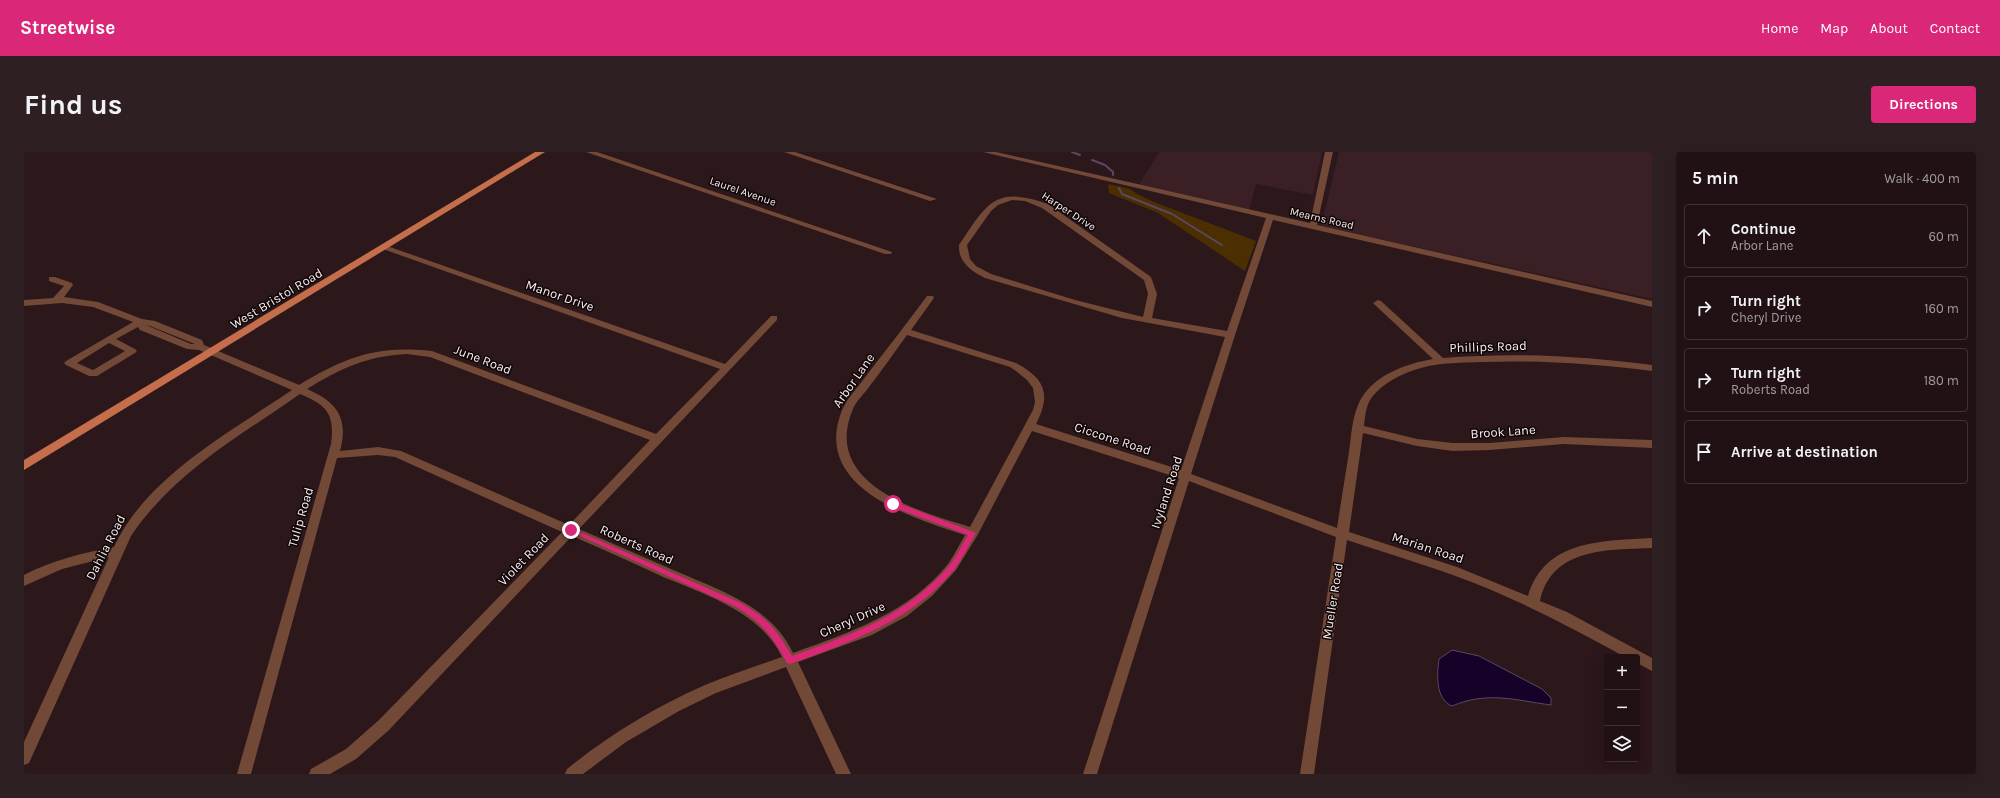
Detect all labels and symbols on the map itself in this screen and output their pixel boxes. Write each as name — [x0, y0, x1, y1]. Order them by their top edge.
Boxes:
street label: Laurel Avenue — [708, 174, 778, 209]
street label: Harper Drive — [1039, 189, 1098, 234]
street label: Mearns Road — [1289, 205, 1355, 232]
street label: West Bristol Road — [227, 265, 325, 332]
street label: Manor Drive — [524, 277, 596, 314]
street label: Phillips Road — [1449, 338, 1527, 355]
street label: June Road — [452, 342, 514, 377]
street label: Arbor Lane — [829, 350, 878, 410]
street label: Ciccone Road — [1073, 419, 1153, 458]
street label: Brook Lane — [1470, 422, 1536, 441]
street label: Ivyland Road — [1148, 454, 1185, 530]
street label: Tulip Road — [285, 485, 316, 549]
route start — [884, 495, 902, 513]
street label: Dahlia Road — [83, 512, 128, 582]
route end — [562, 521, 580, 539]
street label: Roberts Road — [598, 522, 676, 567]
street label: Marian Road — [1390, 529, 1466, 566]
street label: Violet Road — [495, 530, 552, 588]
street label: Mueller Road — [1319, 562, 1346, 640]
street label: Cheryl Drive — [817, 598, 888, 641]

